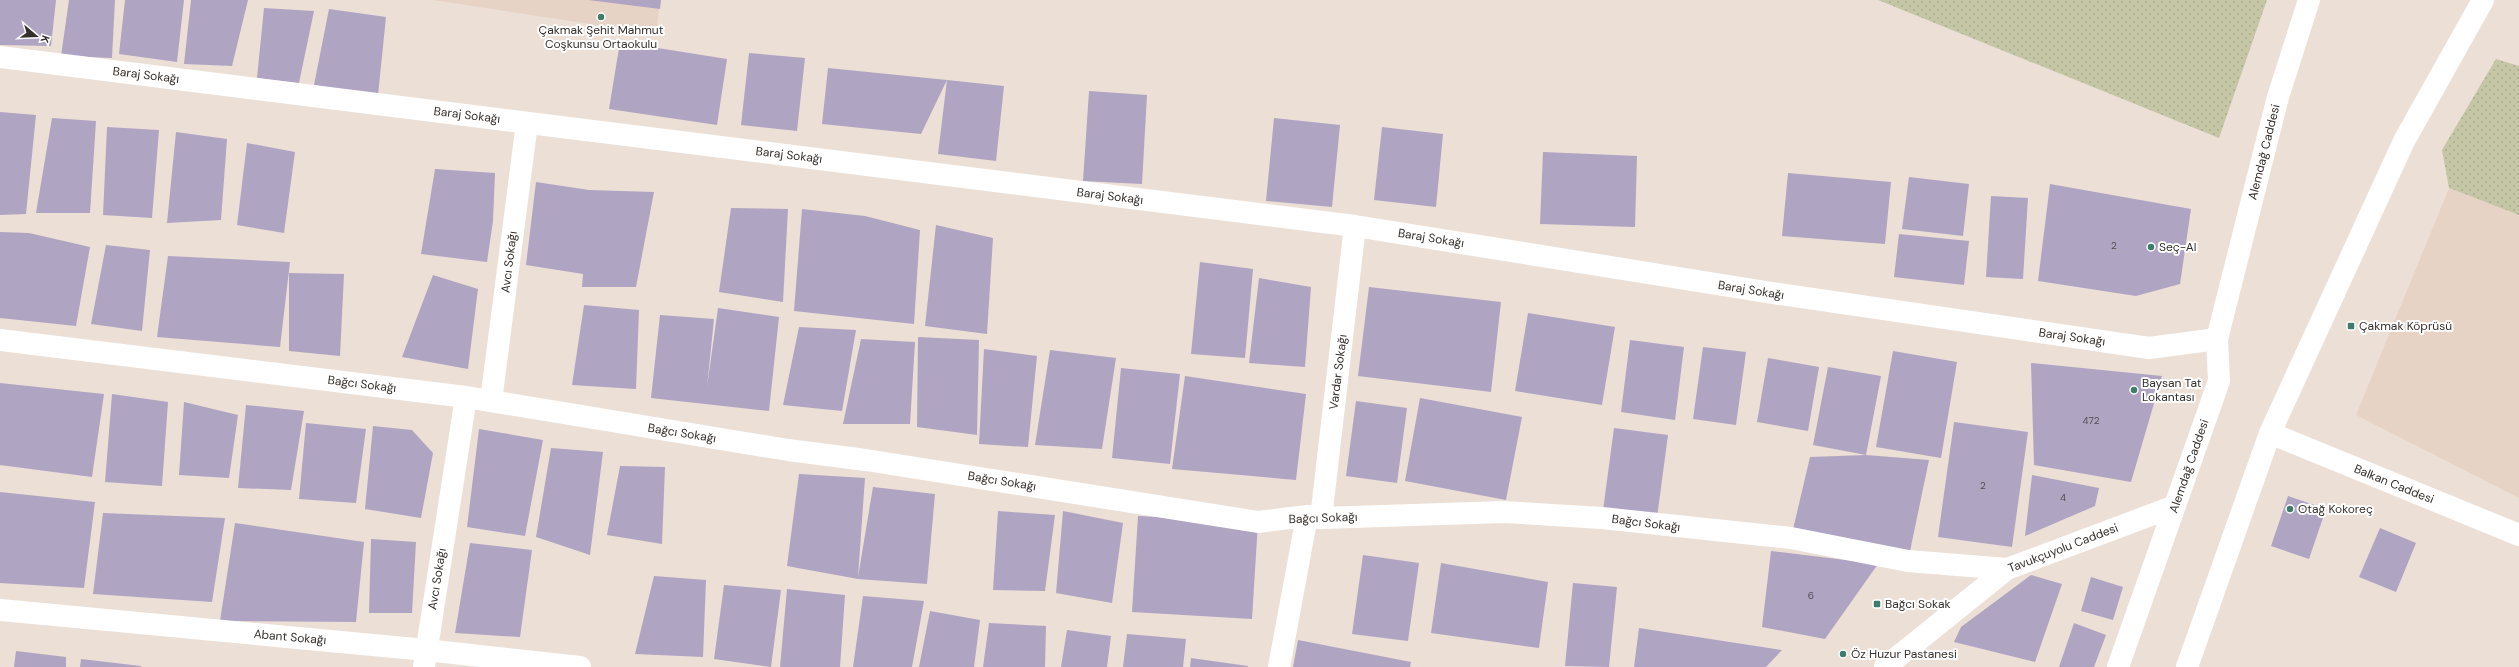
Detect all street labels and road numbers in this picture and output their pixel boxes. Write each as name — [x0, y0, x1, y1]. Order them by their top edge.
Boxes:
street label: Baraj Sokağı — [112, 63, 180, 87]
street label: Alemdağ Caddesi — [2244, 102, 2284, 201]
street label: Baraj Sokağı — [433, 103, 501, 127]
street label: Baraj Sokağı — [755, 143, 823, 167]
street label: Baraj Sokağı — [1076, 184, 1144, 208]
street label: Baraj Sokağı — [1397, 225, 1465, 251]
street label: Avcı Sokağı — [497, 230, 521, 294]
street label: Baraj Sokağı — [1717, 277, 1785, 303]
street label: Baraj Sokağı — [2038, 324, 2106, 350]
street label: Vardar Sokağı — [1325, 333, 1351, 411]
street label: Bağcı Sokağı — [327, 372, 397, 396]
street label: Alemdağ Caddesi — [2165, 417, 2213, 515]
street label: Bağcı Sokağı — [647, 420, 717, 446]
street label: Balkan Caddesi — [2352, 461, 2436, 507]
street label: Bağcı Sokağı — [967, 468, 1037, 494]
street label: Bağcı Sokağı — [1288, 509, 1358, 527]
street label: Bağcı Sokağı — [1611, 511, 1681, 535]
street label: Tavukçuyolu Caddesi — [2006, 520, 2120, 576]
street label: Avcı Sokağı — [424, 547, 450, 611]
street label: Abant Sokağı — [253, 626, 327, 648]

